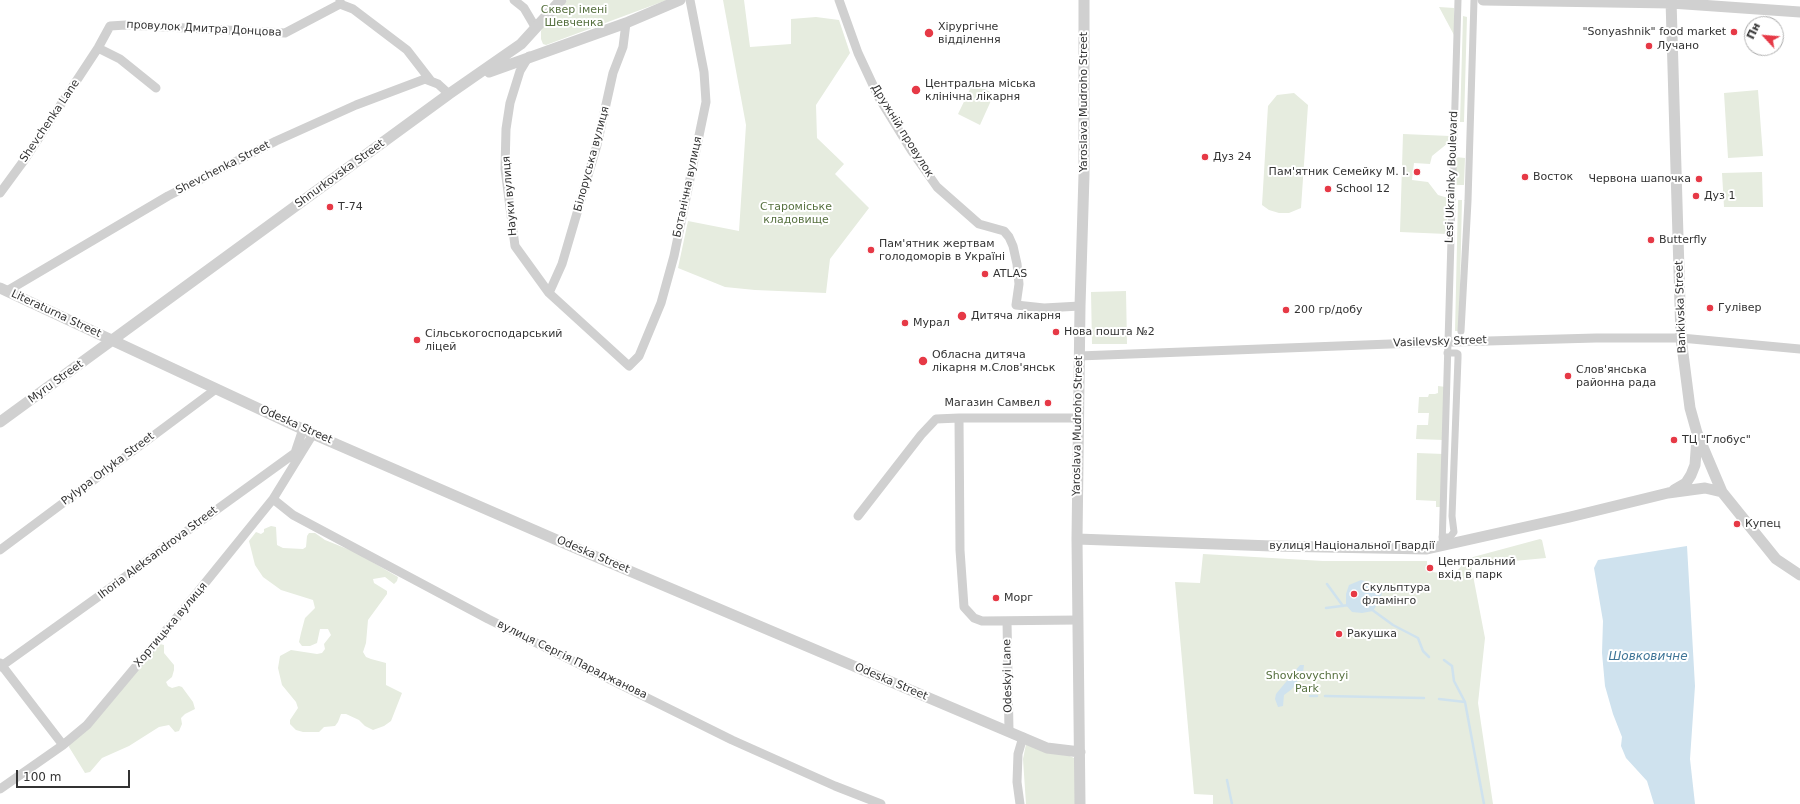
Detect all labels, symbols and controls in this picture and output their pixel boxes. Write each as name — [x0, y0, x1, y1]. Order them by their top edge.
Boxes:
park label: Сквер імені Шевченка — [541, 3, 607, 29]
north arrow — [1744, 16, 1784, 56]
street label: провулок Дмитра Донцова — [126, 18, 282, 40]
place label: Хірургічне відділення — [938, 20, 1001, 46]
text: Пн — [1744, 21, 1763, 41]
place label: "Sonyashnik" food market — [1583, 25, 1726, 39]
marker: Хірургічне відділення — [923, 27, 935, 39]
marker: "Sonyashnik" food market — [1729, 27, 1739, 37]
street label: Yaroslava Mudroho Street — [1077, 32, 1091, 172]
place label: Лучано — [1657, 39, 1699, 53]
marker: Лучано — [1644, 41, 1654, 51]
street label: Shevchenka Lane — [17, 77, 83, 165]
place label: Центральна міська клінічна лікарня — [925, 77, 1036, 103]
street label: Дружній провулок — [868, 82, 936, 180]
marker: Центральна міська клінічна лікарня — [910, 84, 922, 96]
street label: Білоруська вулиця — [572, 105, 612, 213]
street label: Lesi Ukrainky Boulevard — [1443, 111, 1461, 243]
street label: Ботанічна вулиця — [671, 135, 705, 239]
street label: Shnurkovska Street — [293, 137, 387, 211]
street label: Shevchenka Street — [174, 139, 272, 197]
place label: Дуз 24 — [1213, 150, 1251, 164]
marker: Дуз 24 — [1200, 152, 1210, 162]
street label: Науки вулиця — [500, 156, 520, 236]
place label: Пам'ятник Семейку М. І. — [1269, 165, 1409, 179]
marker: Пам'ятник Семейку М. І. — [1412, 167, 1422, 177]
place label: Восток — [1533, 170, 1573, 184]
marker: Восток — [1520, 172, 1530, 182]
place label: Червона шапочка — [1588, 172, 1691, 186]
marker: Червона шапочка — [1694, 174, 1704, 184]
place label: School 12 — [1336, 182, 1390, 196]
marker: School 12 — [1323, 184, 1333, 194]
place label: Дуз 1 — [1704, 189, 1735, 203]
marker: Дуз 1 — [1691, 191, 1701, 201]
place label: Т-74 — [338, 200, 363, 214]
park label: Староміське кладовище — [760, 200, 832, 226]
marker: Т-74 — [325, 202, 335, 212]
place label: Butterfly — [1659, 233, 1707, 247]
marker: Butterfly — [1646, 235, 1656, 245]
place label: Пам'ятник жертвам голодоморів в Україні — [879, 237, 1005, 263]
marker: Пам'ятник жертвам голодоморів в Україні — [866, 245, 876, 255]
street label: Bankivska Street — [1673, 260, 1689, 354]
place label: ATLAS — [993, 267, 1027, 281]
marker: ATLAS — [980, 269, 990, 279]
street label: Literaturna Street — [9, 287, 103, 341]
place label: Гулівер — [1718, 301, 1762, 315]
place label: 200 гр/добу — [1294, 303, 1363, 317]
marker: Гулівер — [1705, 303, 1715, 313]
marker: 200 гр/добу — [1281, 305, 1291, 315]
place label: Дитяча лікарня — [971, 309, 1061, 323]
marker: Дитяча лікарня — [956, 310, 968, 322]
place label: Мурал — [913, 316, 950, 330]
marker: Мурал — [900, 318, 910, 328]
place label: Нова пошта №2 — [1064, 325, 1155, 339]
place label: Сільськогосподарський ліцей — [425, 327, 562, 353]
marker: Нова пошта №2 — [1051, 327, 1061, 337]
street label: Vasilevsky Street — [1393, 334, 1487, 350]
marker: Сільськогосподарський ліцей — [412, 335, 422, 345]
place label: Обласна дитяча лікарня м.Слов'янськ — [932, 348, 1055, 374]
marker: Обласна дитяча лікарня м.Слов'янськ — [917, 355, 929, 367]
street label: Yaroslava Mudroho Street — [1070, 356, 1086, 496]
street label: Myru Street — [26, 358, 86, 406]
place label: Слов'янська районна рада — [1576, 363, 1656, 389]
marker: Слов'янська районна рада — [1563, 371, 1573, 381]
place label: Магазин Самвел — [945, 396, 1040, 410]
marker: Магазин Самвел — [1043, 398, 1053, 408]
street label: Odeska Street — [258, 403, 334, 447]
street label: Pylypa Orlyka Street — [59, 430, 157, 508]
place label: ТЦ "Глобус" — [1682, 433, 1751, 447]
marker: ТЦ "Глобус" — [1669, 435, 1679, 445]
street label: Ihoria Aleksandrova Street — [96, 504, 220, 602]
place label: Купец — [1745, 517, 1781, 531]
marker: Купец — [1732, 519, 1742, 529]
street label: Odeska Street — [555, 534, 631, 576]
street label: вулиця Національної Гвардії — [1269, 539, 1435, 553]
place label: Центральний вхід в парк — [1438, 555, 1516, 581]
marker: Центральний вхід в парк — [1425, 563, 1435, 573]
street label: Хортицька вулиця — [132, 580, 210, 670]
place label: Скульптура фламінго — [1362, 581, 1430, 607]
marker: Скульптура фламінго — [1349, 589, 1359, 599]
place label: Морг — [1004, 591, 1033, 605]
marker: Морг — [991, 593, 1001, 603]
street label: вулиця Сергія Параджанова — [495, 618, 649, 702]
place label: Ракушка — [1347, 627, 1397, 641]
marker: Ракушка — [1334, 629, 1344, 639]
street label: Odeskyi Lane — [1001, 639, 1015, 713]
water label: Шовковичне — [1608, 650, 1688, 664]
street label: Odeska Street — [853, 661, 929, 703]
park label: Shovkovychnyi Park — [1266, 669, 1348, 695]
scale bar — [18, 762, 132, 788]
text: 100 m — [23, 770, 61, 784]

